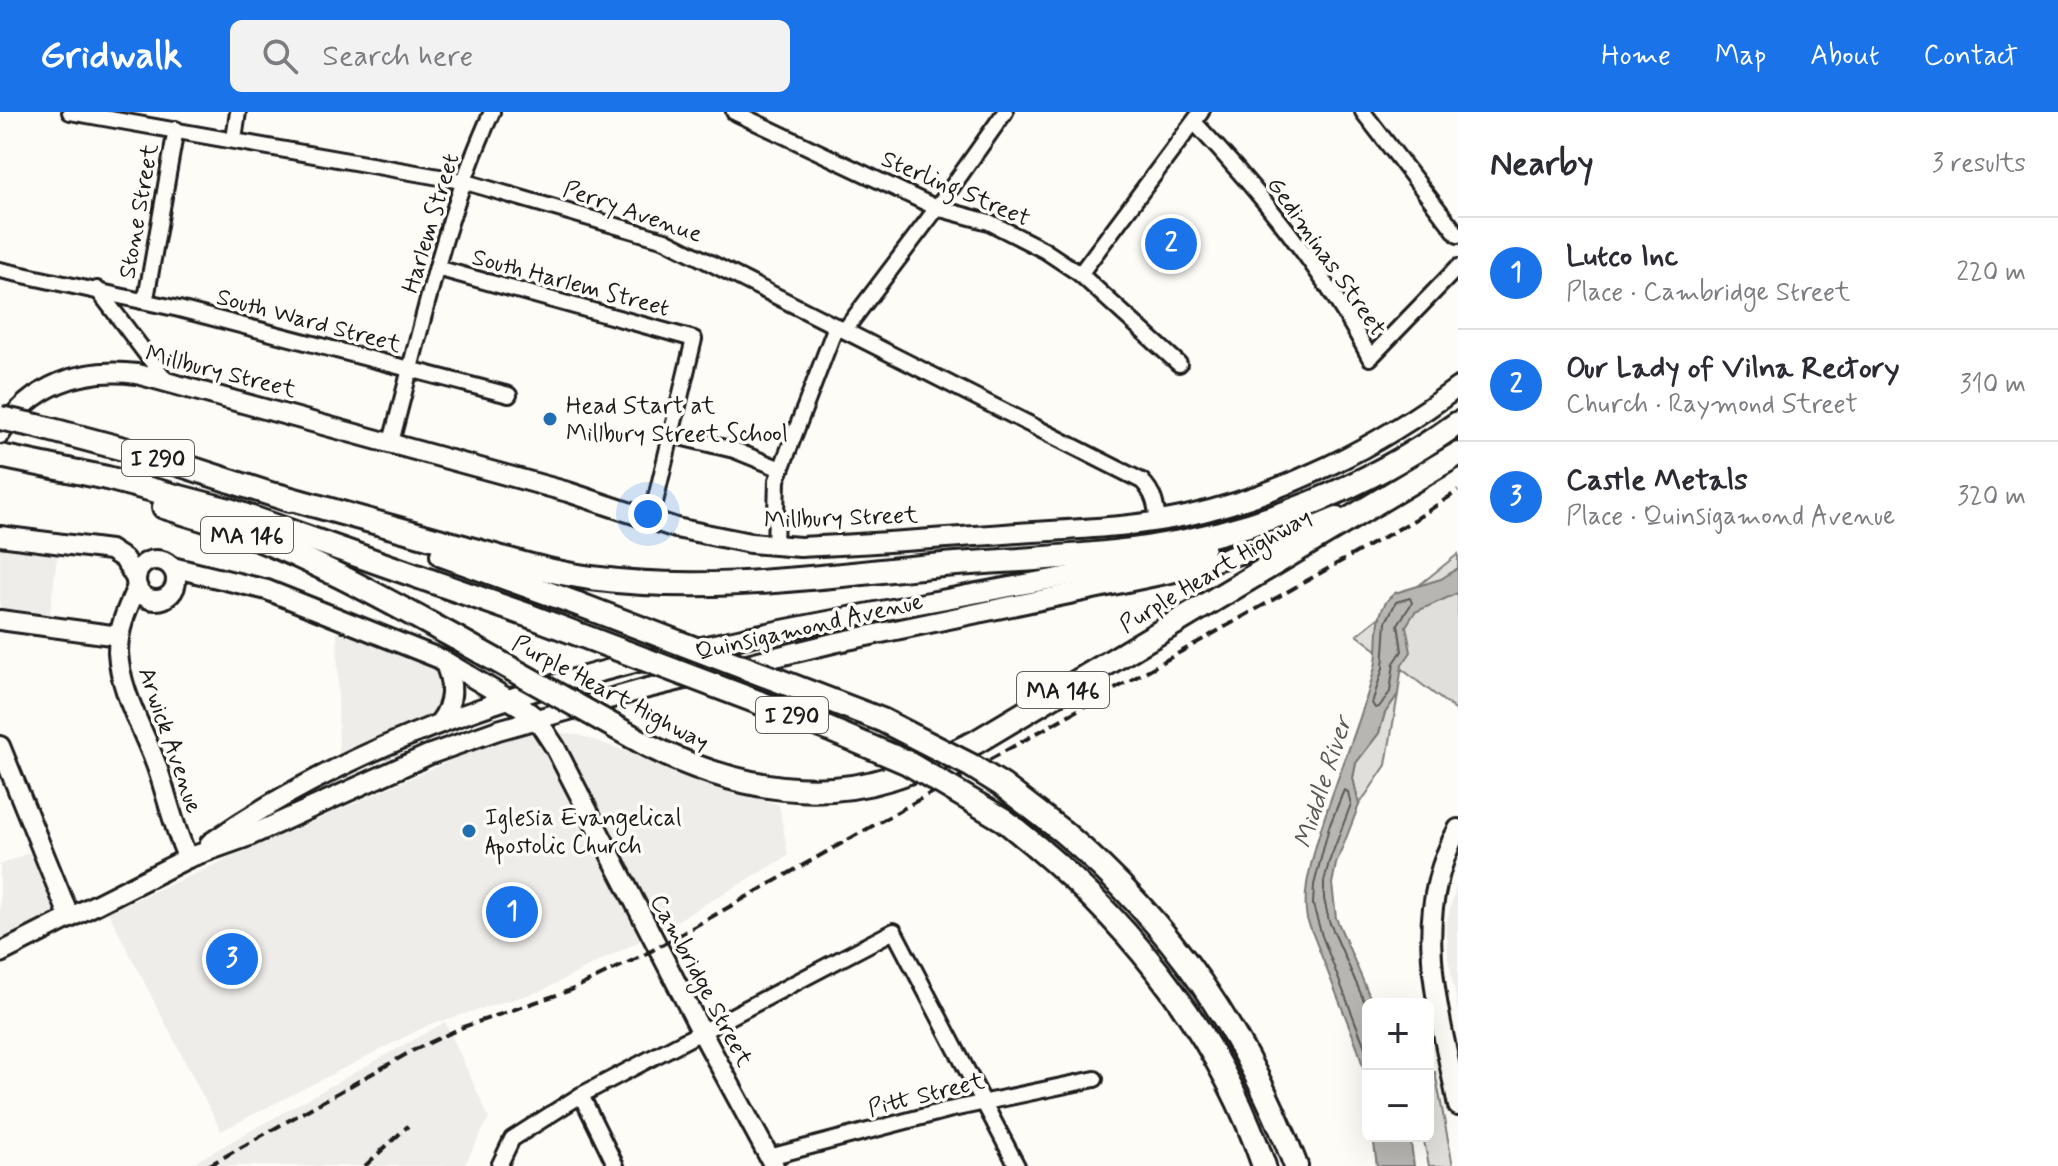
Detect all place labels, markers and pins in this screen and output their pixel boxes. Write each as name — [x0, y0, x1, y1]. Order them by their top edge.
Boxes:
pin: 2 — [1145, 214, 1197, 274]
place label: Head Start at Millbury Street School — [566, 391, 788, 450]
marker: Head Start at Millbury Street School — [541, 410, 559, 428]
place label: Iglesia Evangelical Apostolic Church — [485, 803, 682, 865]
marker: Iglesia Evangelical Apostolic Church — [460, 822, 478, 840]
pin: 1 — [486, 882, 538, 942]
pin: 3 — [206, 929, 258, 989]

